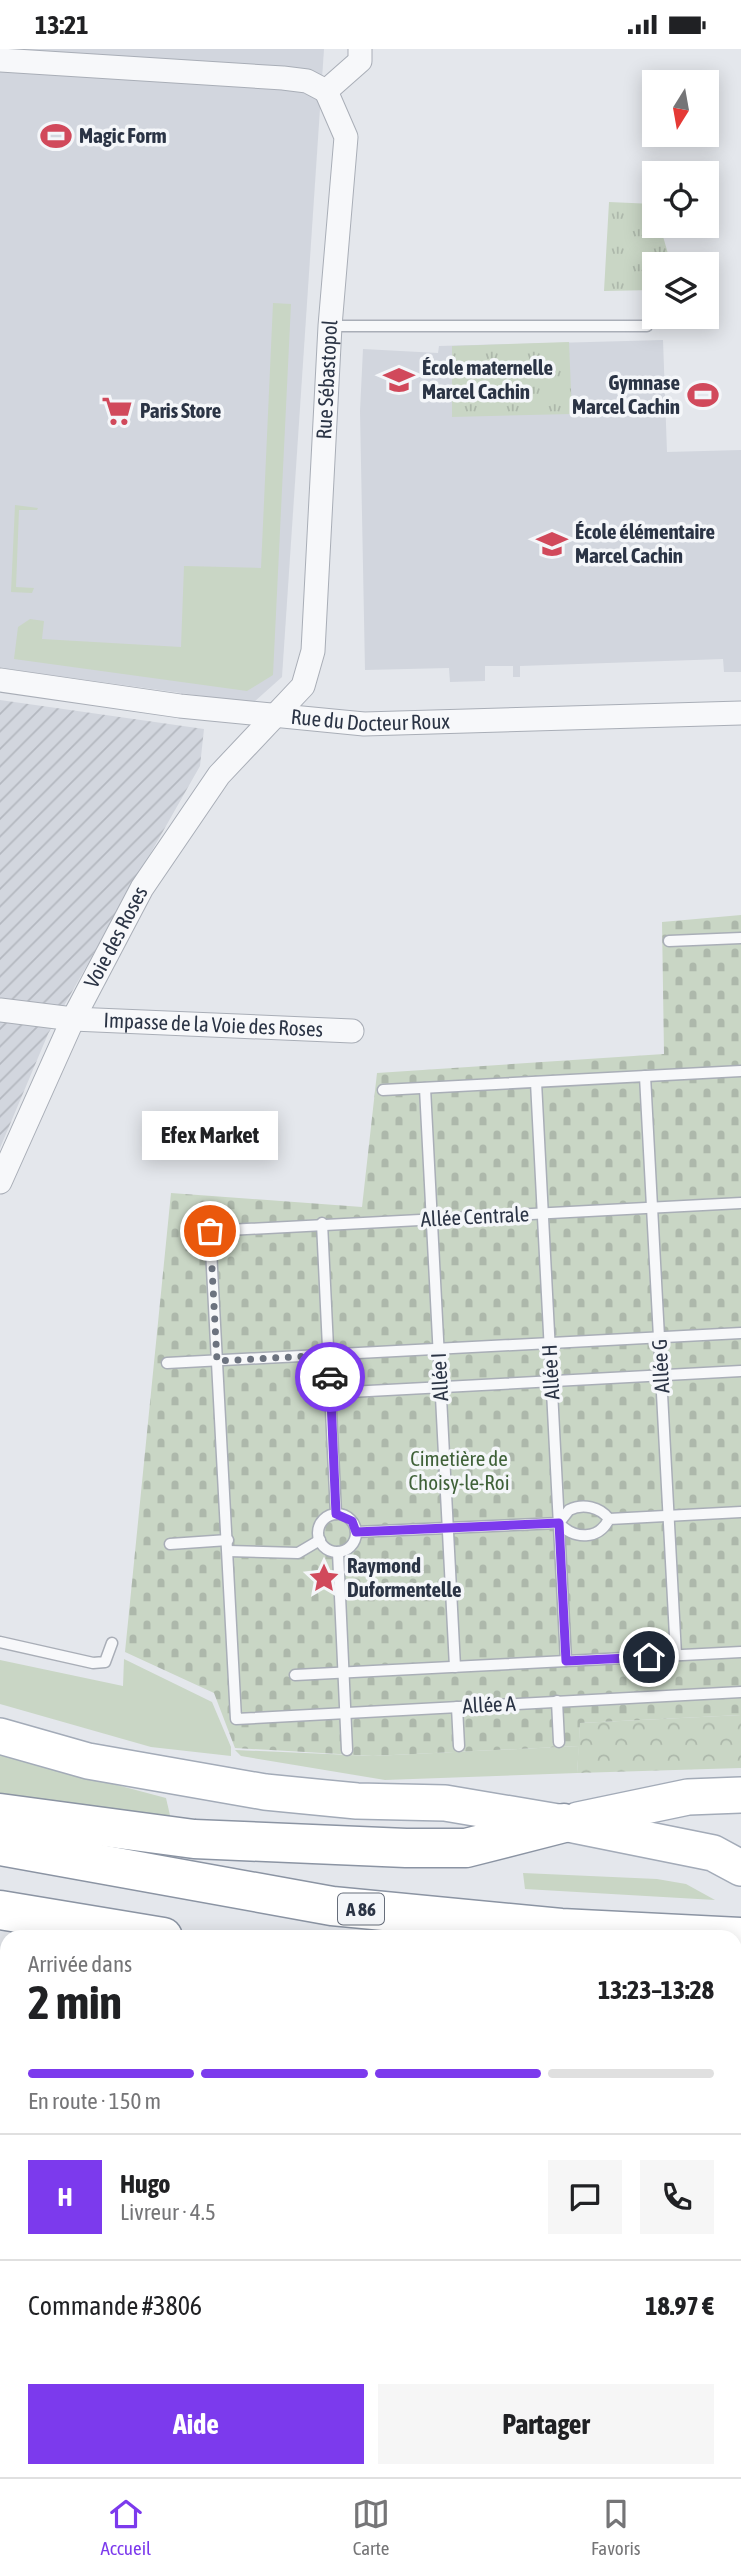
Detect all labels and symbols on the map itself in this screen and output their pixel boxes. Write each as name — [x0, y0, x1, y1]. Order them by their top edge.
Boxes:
north arrow — [642, 70, 719, 147]
sports icon: Magic Form — [39, 119, 73, 153]
place label: Magic Form — [79, 123, 167, 147]
street label: Rue Sébastopol — [311, 318, 342, 440]
place label: École maternelle Marcel Cachin — [422, 355, 553, 403]
school or university icon: École maternelle Marcel Cachin — [382, 363, 416, 397]
place label: Gymnase Marcel Cachin — [572, 370, 680, 418]
sports icon: Gymnase Marcel Cachin — [686, 378, 720, 412]
supermarket icon: Paris Store — [100, 394, 134, 428]
place label: Paris Store — [140, 398, 221, 422]
place label: École élémentaire Marcel Cachin — [575, 519, 715, 567]
school or university icon: École élémentaire Marcel Cachin — [535, 527, 569, 561]
street label: Rue du Docteur Roux — [290, 704, 451, 735]
street label: Voie des Roses — [79, 882, 152, 992]
street label: Impasse de la Voie des Roses — [103, 1007, 324, 1041]
callout: Efex Market — [142, 1112, 278, 1161]
pin — [180, 1201, 240, 1261]
street label: Allée Centrale — [420, 1201, 530, 1231]
street label: Allée G — [647, 1338, 673, 1394]
courier — [295, 1342, 365, 1412]
street label: Allée H — [537, 1344, 563, 1400]
street label: Allée I — [426, 1352, 452, 1402]
park label: Cimetière de Choisy-le-Roi — [409, 1446, 510, 1494]
place label: Raymond Duformentelle — [347, 1553, 461, 1601]
place icon: Raymond Duformentelle — [307, 1561, 341, 1595]
pin — [619, 1627, 679, 1687]
street label: Allée A — [462, 1691, 517, 1717]
road number: A 86 — [338, 1893, 384, 1925]

